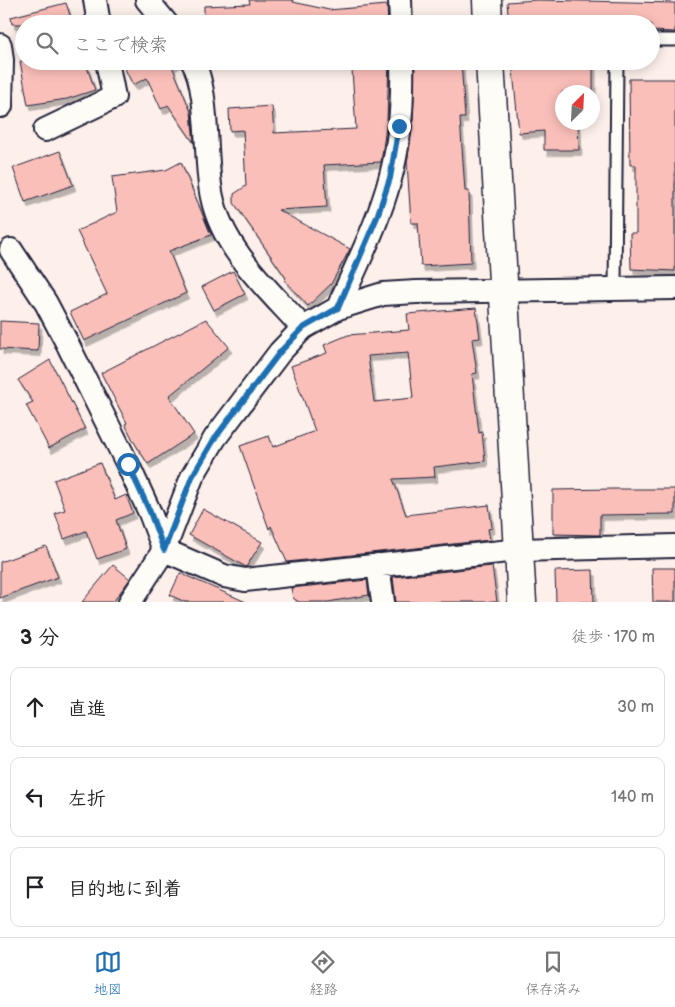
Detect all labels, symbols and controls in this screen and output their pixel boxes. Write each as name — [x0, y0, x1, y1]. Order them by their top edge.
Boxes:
search box — [15, 15, 660, 70]
icon: search — [33, 29, 61, 57]
text: ここで検索 — [73, 34, 168, 57]
north arrow — [555, 85, 600, 130]
route end — [388, 115, 411, 138]
route start — [117, 453, 140, 476]
text: 3 分 — [20, 625, 59, 650]
text: 徒歩 · 170 m — [572, 628, 655, 647]
icon: ahead — [21, 693, 49, 721]
text: 直進 — [68, 698, 106, 721]
text: 30 m — [617, 698, 654, 717]
icon: left — [21, 783, 49, 811]
text: 左折 — [68, 788, 106, 811]
text: 140 m — [611, 788, 654, 807]
icon: arrive — [21, 873, 49, 901]
text: 目的地に到着 — [68, 878, 182, 901]
tab: 地図 — [94, 948, 122, 998]
tab: 経路 — [309, 948, 337, 998]
tab: 保存済み — [525, 948, 581, 998]

